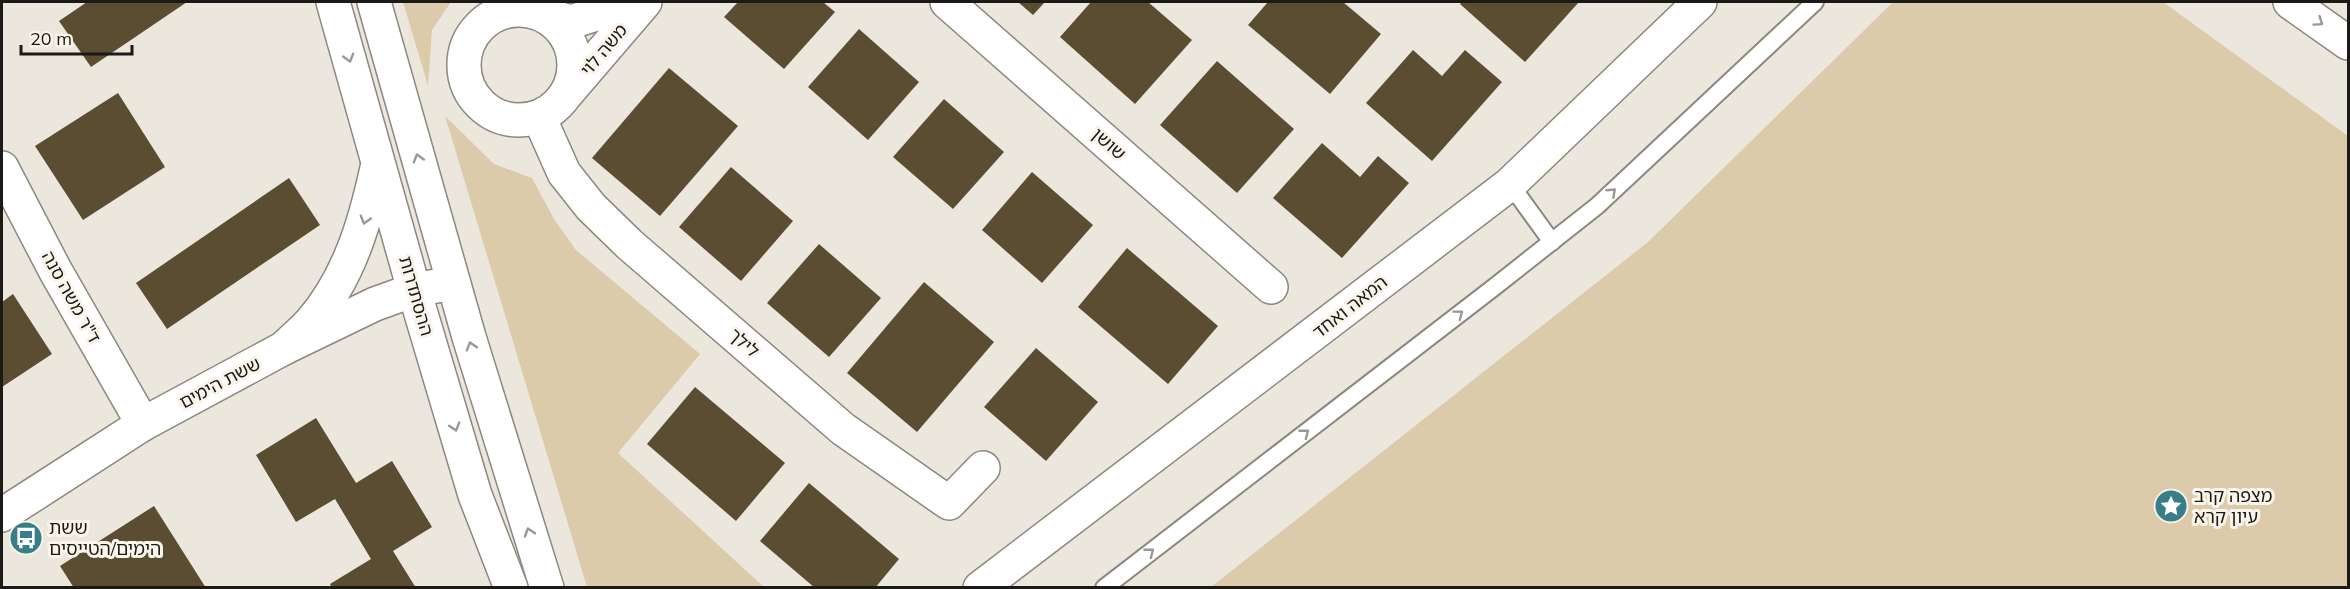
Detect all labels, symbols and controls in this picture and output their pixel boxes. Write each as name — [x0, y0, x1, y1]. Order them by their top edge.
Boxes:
one-way arrow — [2313, 15, 2324, 26]
scale bar — [21, 18, 132, 56]
street label: משה לוי — [575, 19, 632, 80]
text: 20 m — [30, 27, 72, 50]
one-way arrow — [342, 52, 354, 63]
street label: שושן — [1088, 123, 1131, 165]
one-way arrow — [413, 153, 425, 164]
one-way arrow — [1604, 189, 1615, 200]
one-way arrow — [360, 214, 372, 225]
street label: ד"ר משה סנה — [37, 247, 106, 347]
street label: ההסתדרות — [394, 253, 439, 338]
street label: המאה ואחד — [1308, 270, 1392, 343]
one-way arrow — [1453, 311, 1464, 322]
street label: לילך — [724, 323, 764, 362]
one-way arrow — [466, 341, 479, 352]
street label: ששת הימים — [175, 352, 264, 414]
one-way arrow — [448, 421, 460, 432]
one-way arrow — [1298, 429, 1309, 440]
place label: מצפה קרב עיון קרא — [2194, 484, 2273, 528]
place icon: מצפה קרב עיון קרא — [2153, 488, 2189, 524]
place label: ששת הימים/הטייסים — [49, 516, 161, 560]
bus stop icon: ששת הימים/הטייסים — [8, 520, 44, 556]
one-way arrow — [524, 527, 536, 538]
one-way arrow — [1143, 548, 1154, 559]

